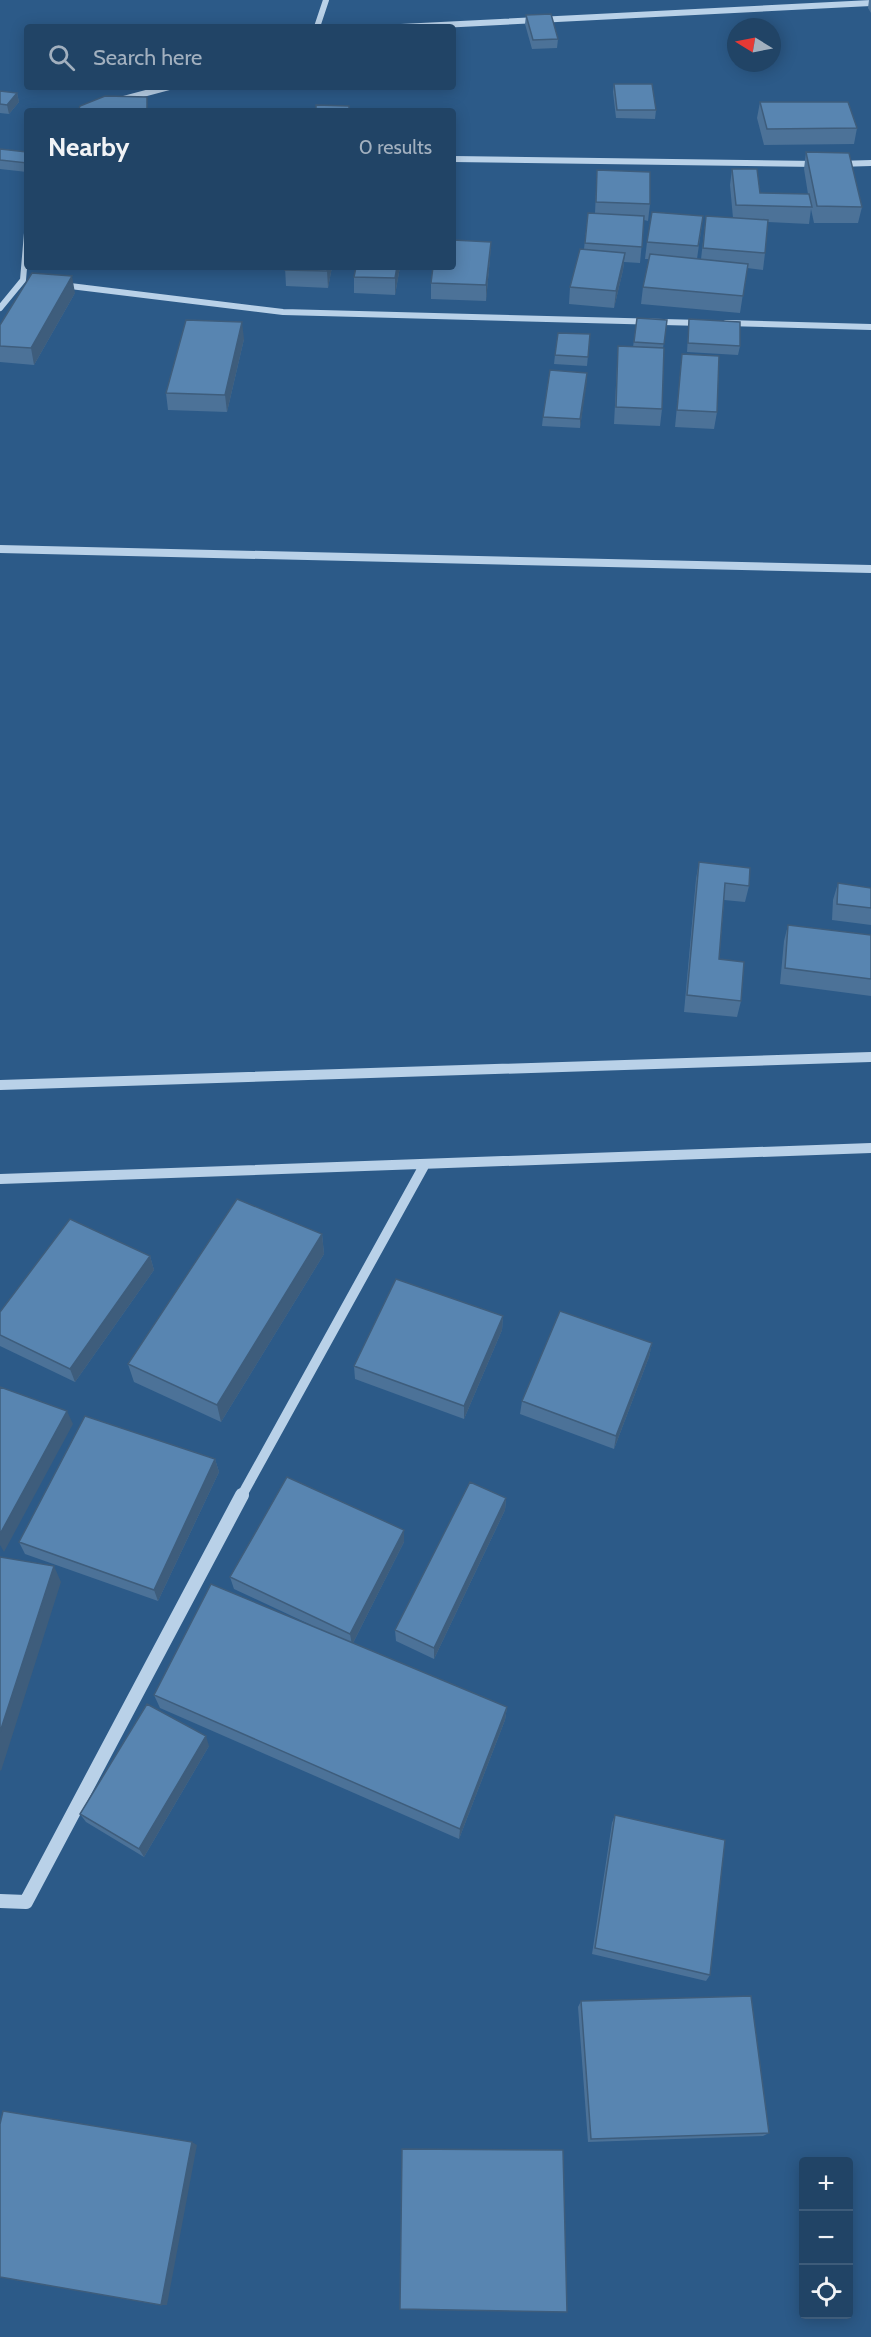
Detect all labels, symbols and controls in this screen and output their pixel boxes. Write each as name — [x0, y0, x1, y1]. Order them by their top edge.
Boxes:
north arrow — [727, 18, 781, 72]
search box — [24, 24, 456, 90]
icon: search — [45, 41, 78, 74]
text: Search here — [93, 44, 202, 71]
text: Nearby — [48, 131, 129, 163]
text: 0 results — [359, 135, 432, 159]
map controls — [799, 2157, 853, 2319]
button: + — [799, 2157, 853, 2211]
button: − — [799, 2211, 853, 2265]
button: locate — [799, 2265, 853, 2319]

